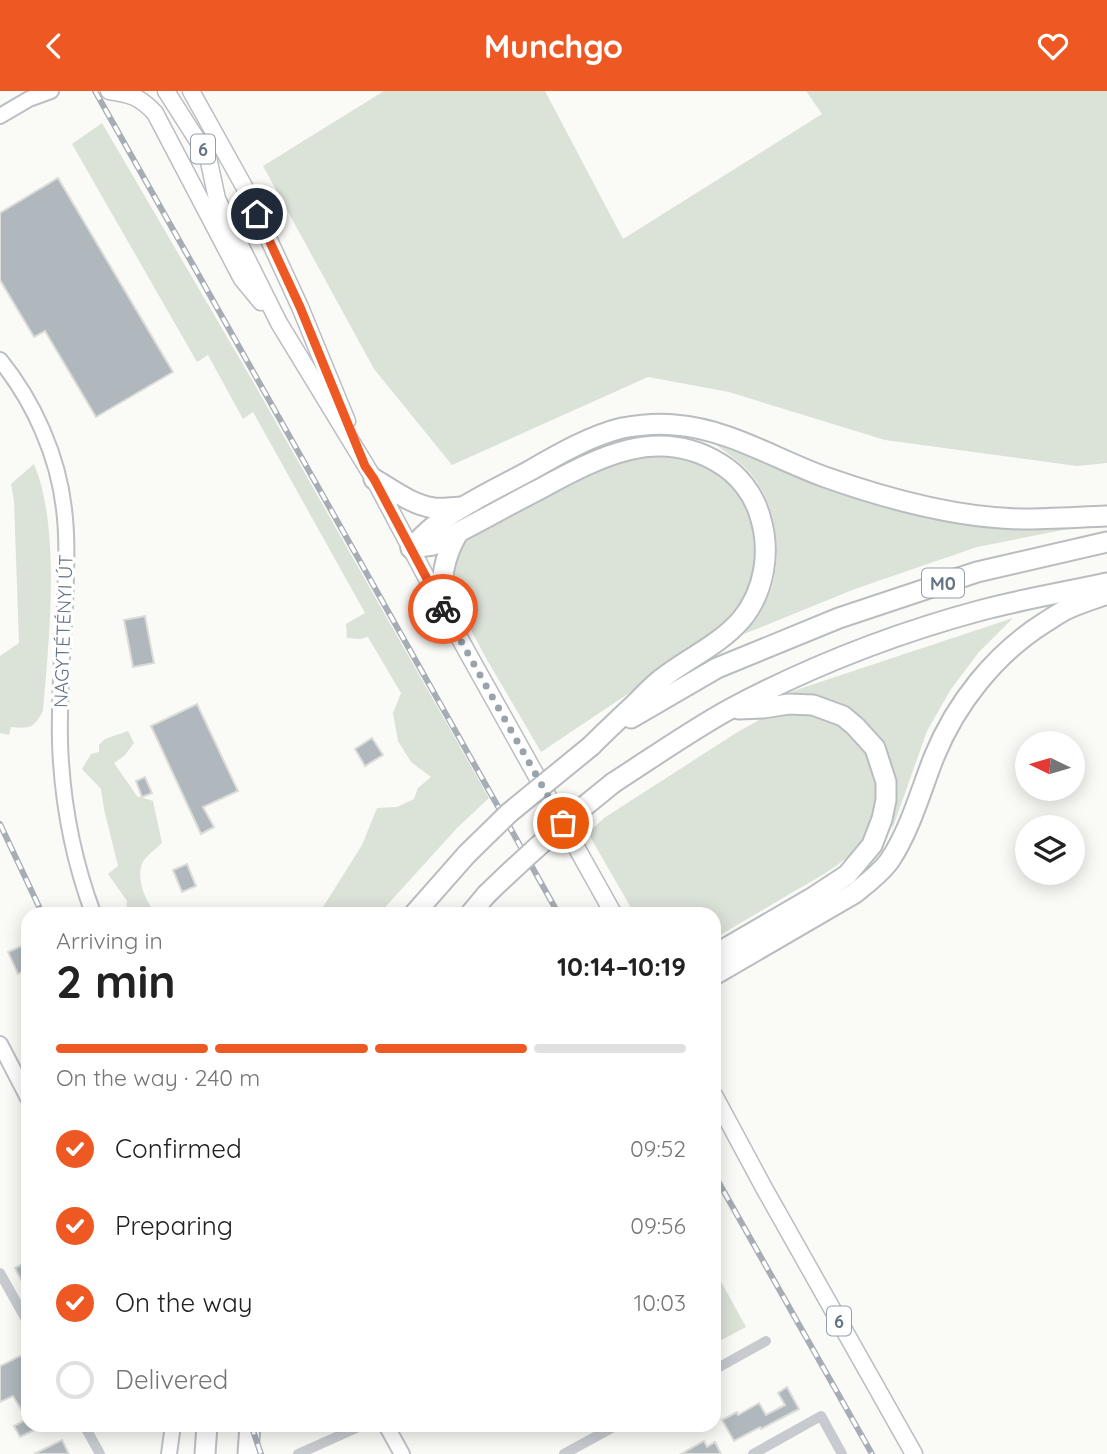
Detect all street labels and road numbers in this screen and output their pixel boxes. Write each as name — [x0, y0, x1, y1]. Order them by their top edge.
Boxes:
road number: 6 — [191, 135, 215, 163]
street label: NAGYTÉTÉNYI ÚT — [48, 554, 78, 708]
road number: M0 — [922, 569, 964, 597]
road number: 6 — [827, 1307, 851, 1336]

